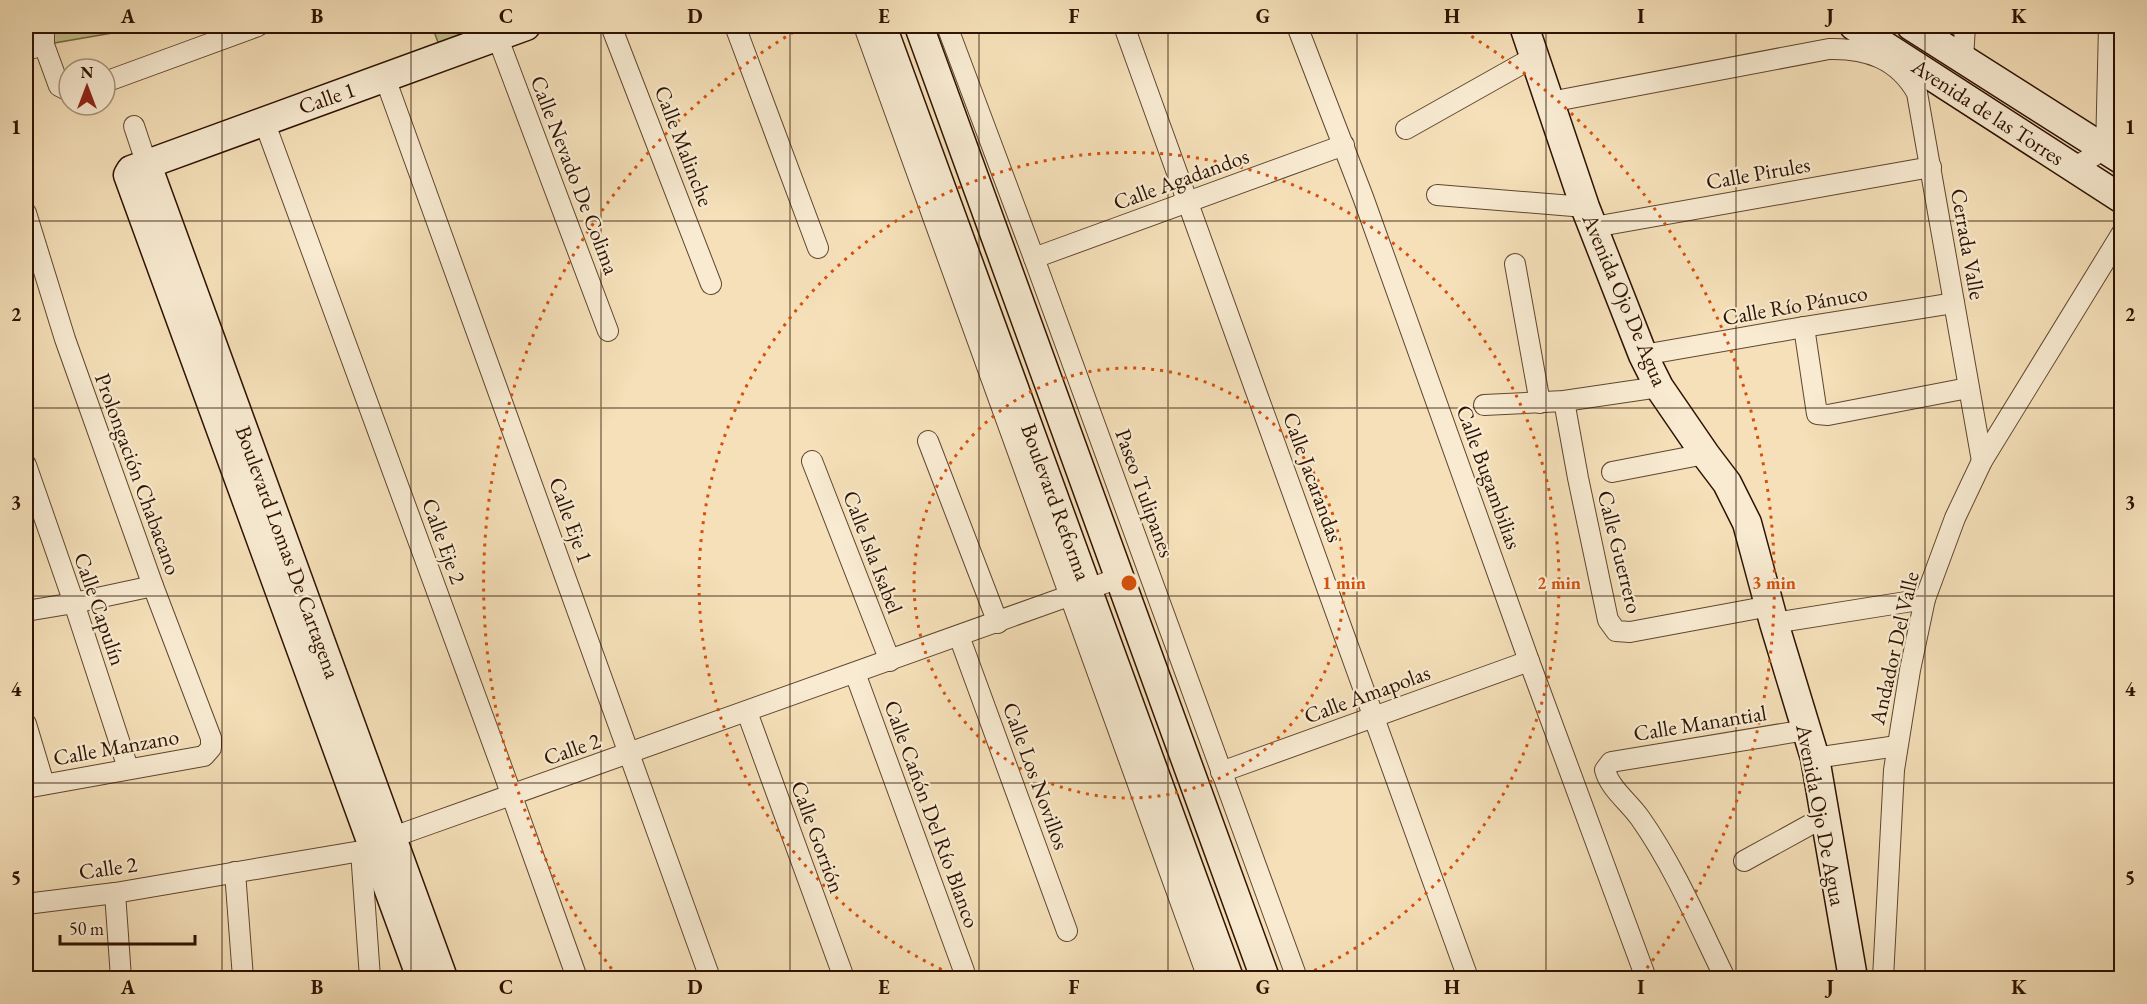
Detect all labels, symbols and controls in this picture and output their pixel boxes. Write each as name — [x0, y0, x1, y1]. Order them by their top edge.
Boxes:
text: A — [120, 3, 136, 29]
text: B — [311, 3, 323, 29]
text: C — [499, 3, 513, 29]
text: D — [687, 3, 703, 29]
text: E — [878, 3, 890, 29]
text: F — [1069, 3, 1080, 29]
text: G — [1256, 3, 1270, 29]
text: H — [1444, 3, 1460, 29]
text: I — [1637, 3, 1645, 29]
text: J — [1824, 3, 1834, 29]
text: K — [2011, 3, 2027, 29]
street label: Avenida de las Torres — [1905, 51, 2070, 172]
north arrow — [57, 57, 117, 117]
text: N — [81, 62, 94, 83]
street label: Calle Nevado De Colima — [524, 71, 626, 279]
street label: Calle 1 — [295, 75, 359, 121]
street label: Calle Malinche — [648, 81, 720, 211]
text: 1 — [11, 114, 21, 140]
text: 1 — [2125, 114, 2135, 140]
street label: Calle Agadandos — [1109, 141, 1253, 217]
street label: Calle Pirules — [1704, 150, 1812, 196]
street label: Cerrada Valle — [1944, 186, 1992, 302]
street label: Avenida Ojo De Agua — [1575, 209, 1674, 391]
street label: Calle Río Pánuco — [1720, 278, 1870, 332]
text: 2 — [11, 301, 22, 327]
text: 2 — [2125, 301, 2136, 327]
street label: Prolongación Chabacano — [88, 369, 188, 579]
street label: Calle Bugambilias — [1450, 401, 1528, 553]
street label: Calle Jacarandas — [1276, 408, 1350, 546]
street label: Boulevard Reforma — [1014, 419, 1098, 585]
street label: Boulevard Lomas De Cartagena — [229, 422, 347, 683]
street label: Paseo Tulipanes — [1108, 425, 1182, 561]
street label: Calle Eje 1 — [542, 473, 600, 567]
street label: Calle Isla Isabel — [836, 486, 910, 618]
street label: Calle Guerrero — [1591, 488, 1649, 617]
text: 3 — [11, 489, 21, 515]
text: 3 — [2125, 489, 2135, 515]
street label: Calle Eje 2 — [415, 494, 473, 588]
street label: Calle Capulín — [67, 549, 133, 670]
street label: Andador Del Valle — [1862, 568, 1926, 728]
text: 1 min — [1322, 571, 1366, 594]
text: 2 min — [1537, 571, 1581, 594]
text: 3 min — [1752, 571, 1796, 594]
centre of rings — [1119, 573, 1139, 593]
street label: Calle Amapolas — [1300, 658, 1434, 730]
text: 4 — [11, 676, 22, 702]
text: 4 — [2125, 676, 2136, 702]
street label: Calle Cañón Del Río Blanco — [877, 696, 987, 932]
street label: Calle Los Novillos — [996, 698, 1076, 854]
street label: Calle Manantial — [1631, 698, 1769, 748]
street label: Avenida Ojo De Agua — [1789, 721, 1853, 909]
street label: Calle Manzano — [51, 722, 181, 772]
street label: Calle 2 — [540, 726, 605, 772]
street label: Calle Gorrión — [784, 777, 852, 898]
street label: Calle 2 — [77, 850, 139, 886]
text: 5 — [11, 864, 21, 890]
text: 5 — [2125, 864, 2135, 890]
scale bar — [60, 908, 195, 946]
text: 50 m — [69, 917, 104, 940]
text: A — [120, 974, 136, 1000]
text: B — [311, 974, 323, 1000]
text: C — [499, 974, 513, 1000]
text: D — [687, 974, 703, 1000]
text: E — [878, 974, 890, 1000]
text: F — [1069, 974, 1080, 1000]
text: G — [1256, 974, 1270, 1000]
text: H — [1444, 974, 1460, 1000]
text: I — [1637, 974, 1645, 1000]
text: J — [1824, 974, 1834, 1000]
text: K — [2011, 974, 2027, 1000]

